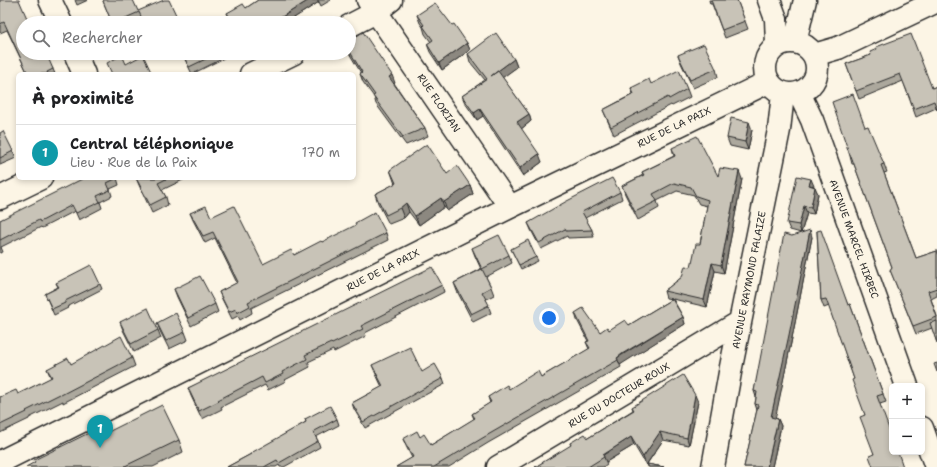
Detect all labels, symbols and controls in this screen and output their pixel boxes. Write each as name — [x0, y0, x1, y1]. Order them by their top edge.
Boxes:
search box — [16, 16, 356, 60]
icon: search — [30, 27, 52, 49]
text: Rechercher — [62, 28, 143, 48]
street label: RUE FLORIAN — [415, 71, 463, 135]
text: À proximité — [32, 87, 134, 109]
street label: RUE DE LA PAIX — [635, 103, 713, 150]
text: Central téléphonique — [70, 134, 234, 154]
text: 1 — [42, 144, 48, 161]
text: 170 m — [302, 144, 340, 161]
text: Lieu · Rue de la Paix — [70, 154, 197, 171]
street label: AVENUE MARCEL HIRBEC — [826, 178, 882, 300]
street label: AVENUE RAYMOND FALAIZE — [729, 210, 769, 350]
street label: RUE DE LA PAIX — [344, 246, 422, 294]
your location — [539, 308, 559, 328]
street label: RUE DU DOCTEUR ROUX — [566, 359, 673, 430]
map controls — [889, 383, 925, 455]
button: + — [889, 383, 925, 419]
pin: 1 — [87, 415, 113, 448]
button: − — [889, 419, 925, 455]

